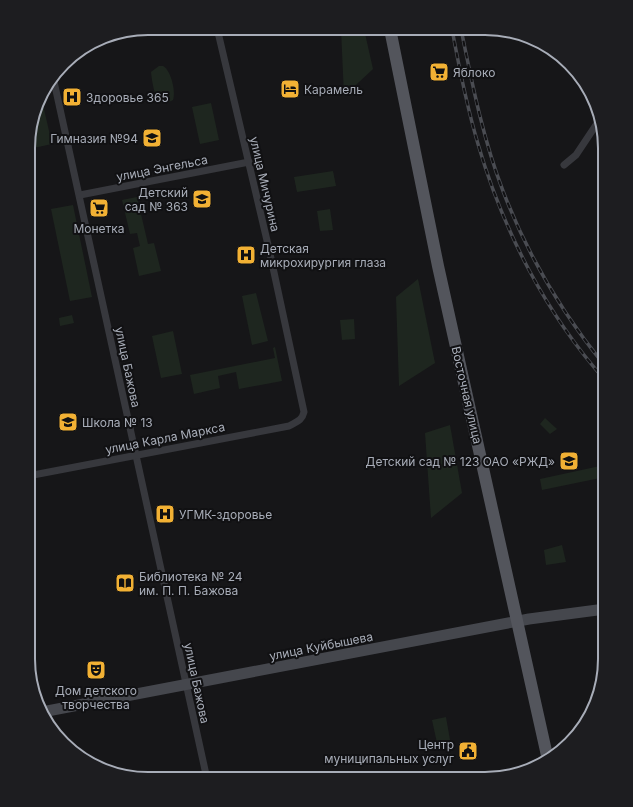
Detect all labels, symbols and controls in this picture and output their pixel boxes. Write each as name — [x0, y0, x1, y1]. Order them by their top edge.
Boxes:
supermarket icon: Яблоко — [428, 61, 450, 83]
place label: Яблоко — [453, 65, 495, 80]
hotel icon: Карамель — [279, 78, 301, 100]
place label: Карамель — [304, 82, 363, 97]
hospital icon: Здоровье 365 — [61, 86, 83, 108]
place label: Здоровье 365 — [86, 90, 169, 105]
school or university icon: Гимназия №94 — [141, 127, 163, 149]
place label: Гимназия №94 — [50, 131, 138, 146]
street label: улица Мичурина — [247, 135, 283, 233]
street label: улица Энгельса — [115, 152, 209, 184]
place label: Детский сад № 363 — [125, 185, 188, 214]
school or university icon: Детский сад № 363 — [191, 188, 213, 210]
supermarket icon: Монетка — [88, 197, 110, 219]
place label: Монетка — [73, 221, 125, 236]
place label: Детская микрохирургия глаза — [260, 241, 386, 270]
hospital icon: Детская микрохирургия глаза — [235, 244, 257, 266]
street label: улица Бажова — [112, 325, 144, 409]
street label: Восточная улица — [449, 345, 485, 445]
school or university icon: Школа № 13 — [57, 411, 79, 433]
place label: Школа № 13 — [82, 415, 153, 430]
street label: улица Карла Маркса — [104, 419, 226, 457]
school or university icon: Детский сад № 123 ОАО «РЖД» — [558, 450, 580, 472]
place label: Детский сад № 123 ОАО «РЖД» — [366, 454, 555, 469]
hospital icon: УГМК-здоровье — [154, 503, 176, 525]
place label: УГМК-здоровье — [179, 507, 272, 522]
place label: Библиотека № 24 им. П. П. Бажова — [139, 569, 243, 598]
library icon: Библиотека № 24 им. П. П. Бажова — [114, 572, 136, 594]
street label: улица Куйбышева — [268, 629, 374, 663]
street label: улица Бажова — [181, 641, 213, 725]
theatre icon: Дом детского творчества — [85, 659, 107, 681]
place label: Дом детского творчества — [55, 683, 137, 712]
place label: Центр муниципальных услуг — [324, 737, 454, 766]
public building icon: Центр муниципальных услуг — [457, 740, 479, 762]

